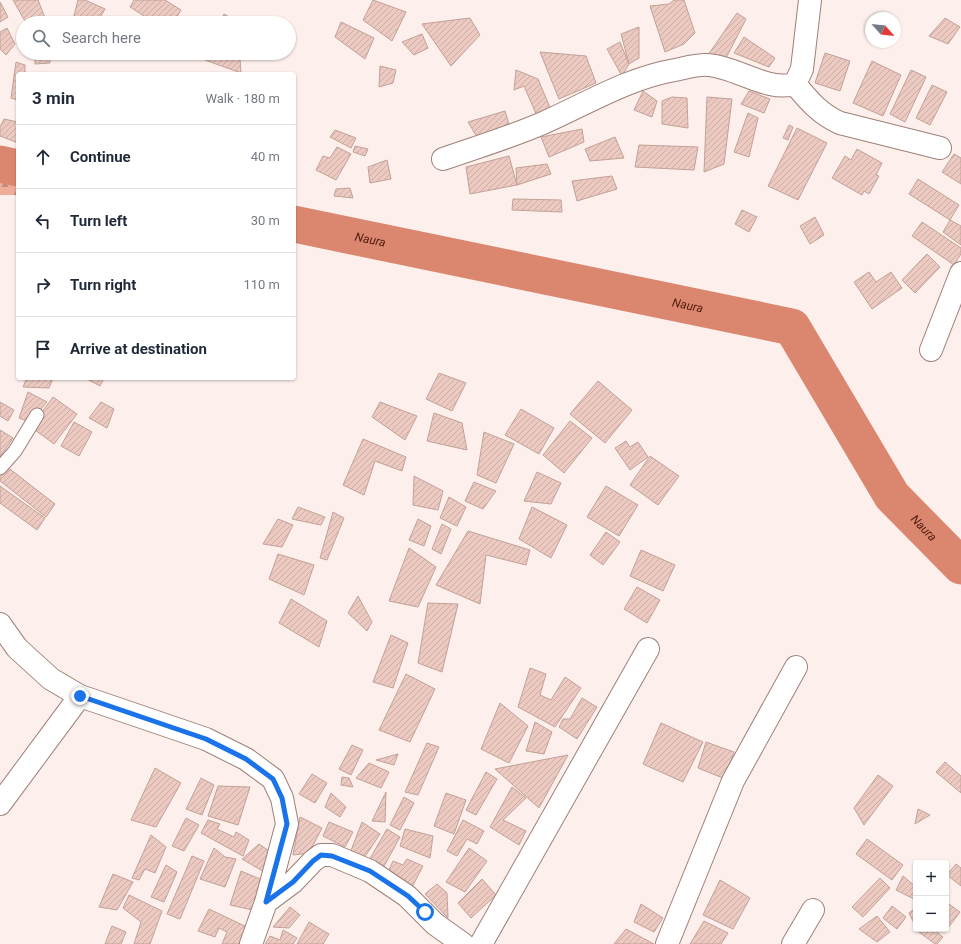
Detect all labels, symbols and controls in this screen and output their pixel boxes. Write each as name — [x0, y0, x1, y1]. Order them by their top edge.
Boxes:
north arrow — [865, 12, 901, 48]
search box — [16, 16, 296, 60]
icon: search — [30, 27, 52, 49]
text: Search here — [62, 29, 141, 47]
text: 3 min — [32, 88, 75, 108]
text: Walk · 180 m — [205, 91, 280, 106]
icon: ahead — [32, 146, 54, 168]
text: Continue — [70, 148, 131, 166]
text: 40 m — [251, 149, 280, 164]
icon: left — [32, 210, 54, 232]
text: Turn left — [70, 212, 127, 230]
text: 30 m — [251, 213, 280, 228]
water label: Naura — [354, 230, 387, 250]
icon: right — [32, 274, 54, 296]
text: Turn right — [70, 276, 136, 294]
text: 110 m — [243, 277, 280, 292]
water label: Naura — [671, 295, 704, 315]
icon: arrive — [32, 338, 54, 360]
text: Arrive at destination — [70, 340, 207, 358]
water label: Naura — [908, 512, 940, 544]
route end — [71, 687, 89, 705]
map controls — [913, 860, 949, 932]
button: + — [913, 860, 949, 896]
button: − — [913, 896, 949, 932]
route start — [416, 903, 434, 921]

